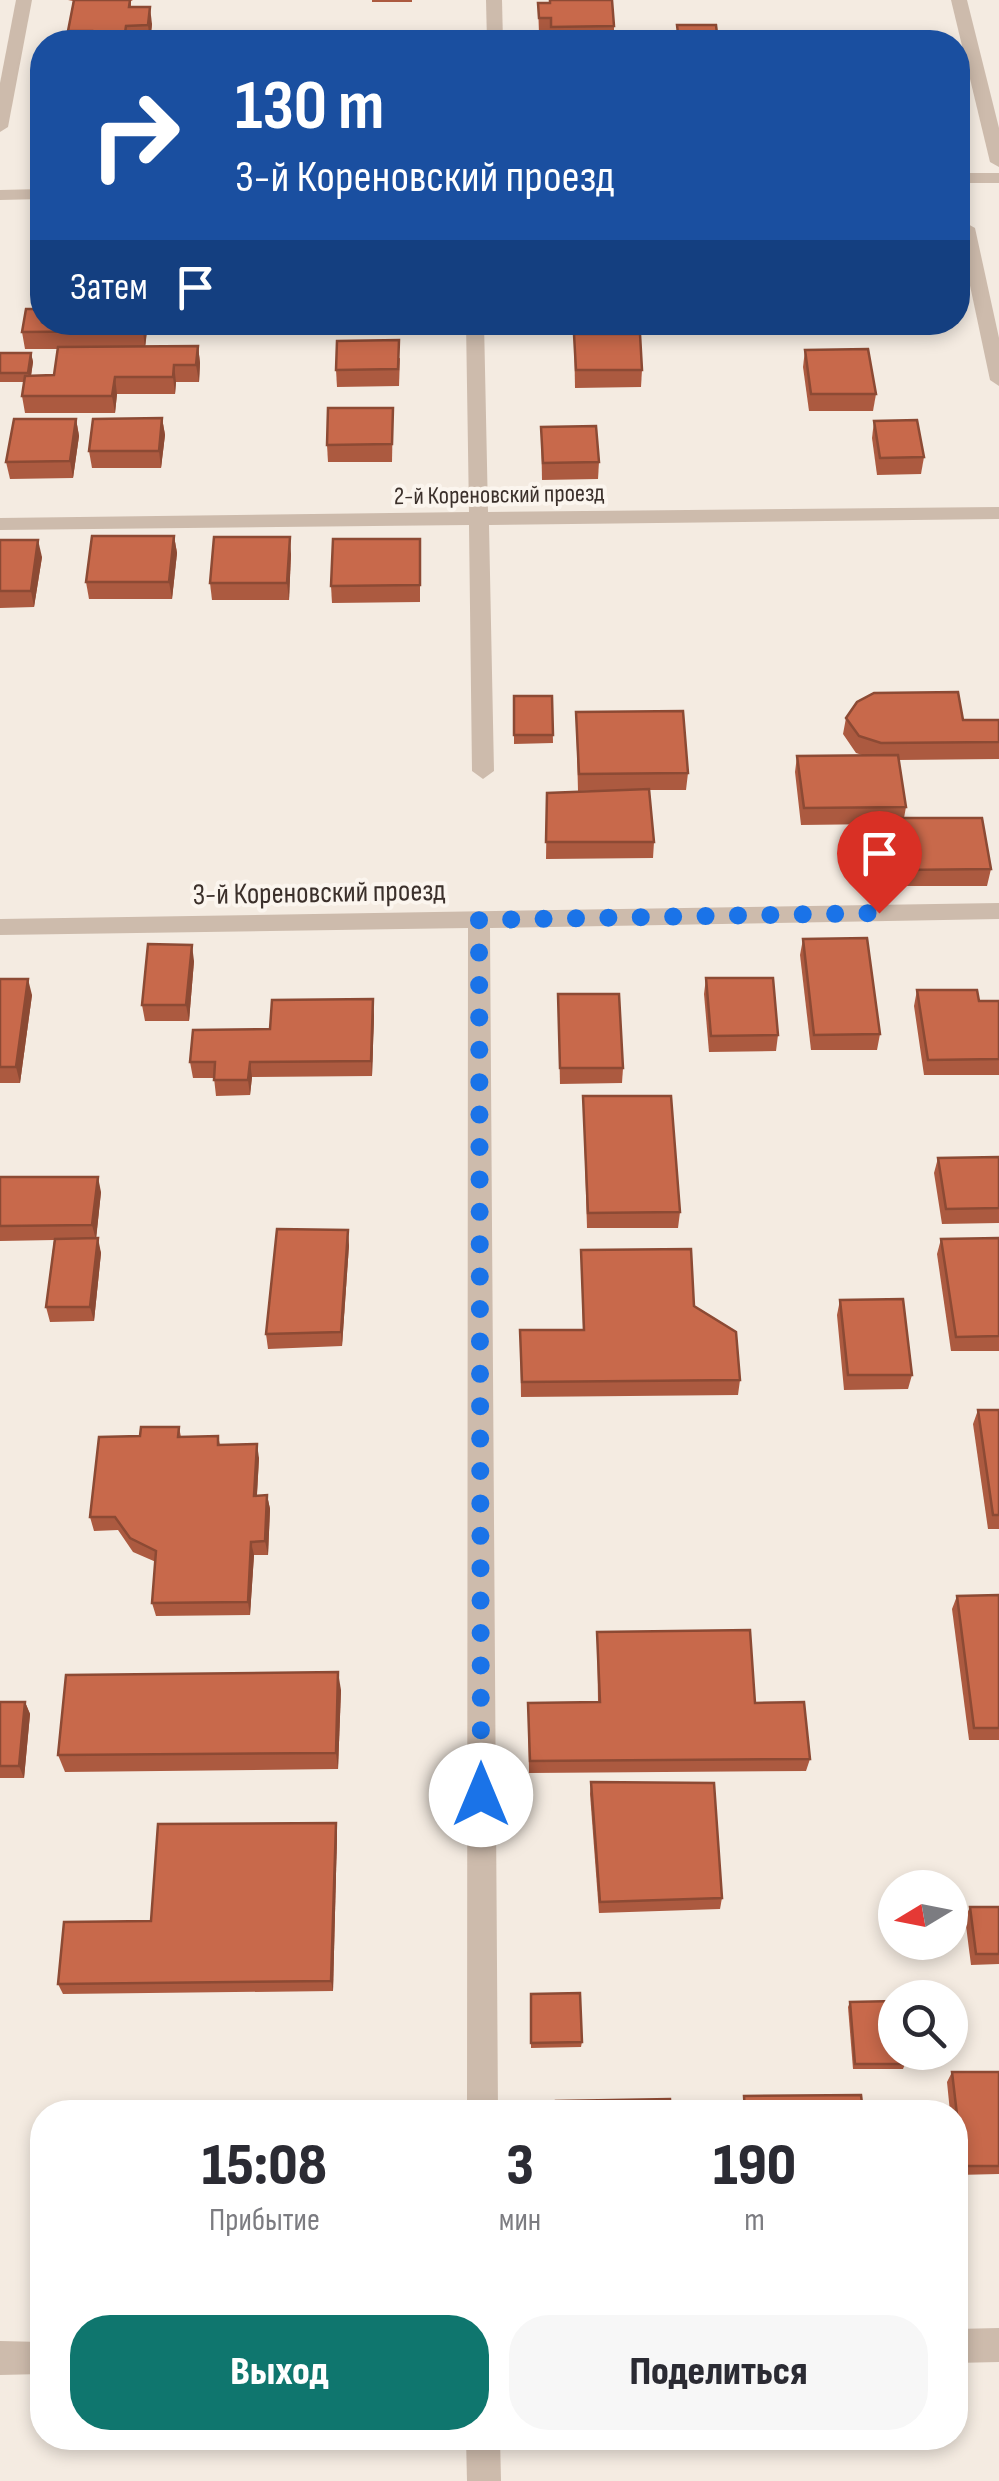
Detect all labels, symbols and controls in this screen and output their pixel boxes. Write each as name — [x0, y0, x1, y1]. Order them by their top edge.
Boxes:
text: 130 m — [235, 65, 384, 149]
icon: right — [70, 70, 200, 200]
text: 3-й Кореновский проезд — [235, 150, 614, 205]
icon: arrive — [168, 260, 223, 315]
text: Затем — [70, 265, 148, 310]
street label: 2-й Кореновский проезд — [393, 478, 605, 512]
pin — [837, 811, 922, 914]
icon: arrive — [852, 826, 907, 881]
street label: 3-й Кореновский проезд — [192, 873, 446, 913]
position arrow — [429, 1743, 533, 1847]
north arrow — [878, 1870, 968, 1960]
map controls — [878, 1870, 968, 2070]
button: search — [878, 1980, 968, 2070]
text: 15:08 — [202, 2130, 327, 2202]
text: 3 — [506, 2130, 534, 2202]
text: 190 — [713, 2130, 796, 2202]
text: Прибытие — [209, 2201, 320, 2240]
text: мин — [499, 2201, 541, 2240]
text: m — [744, 2201, 765, 2240]
button: Выход — [70, 2315, 489, 2430]
button: Поделиться — [509, 2315, 928, 2430]

